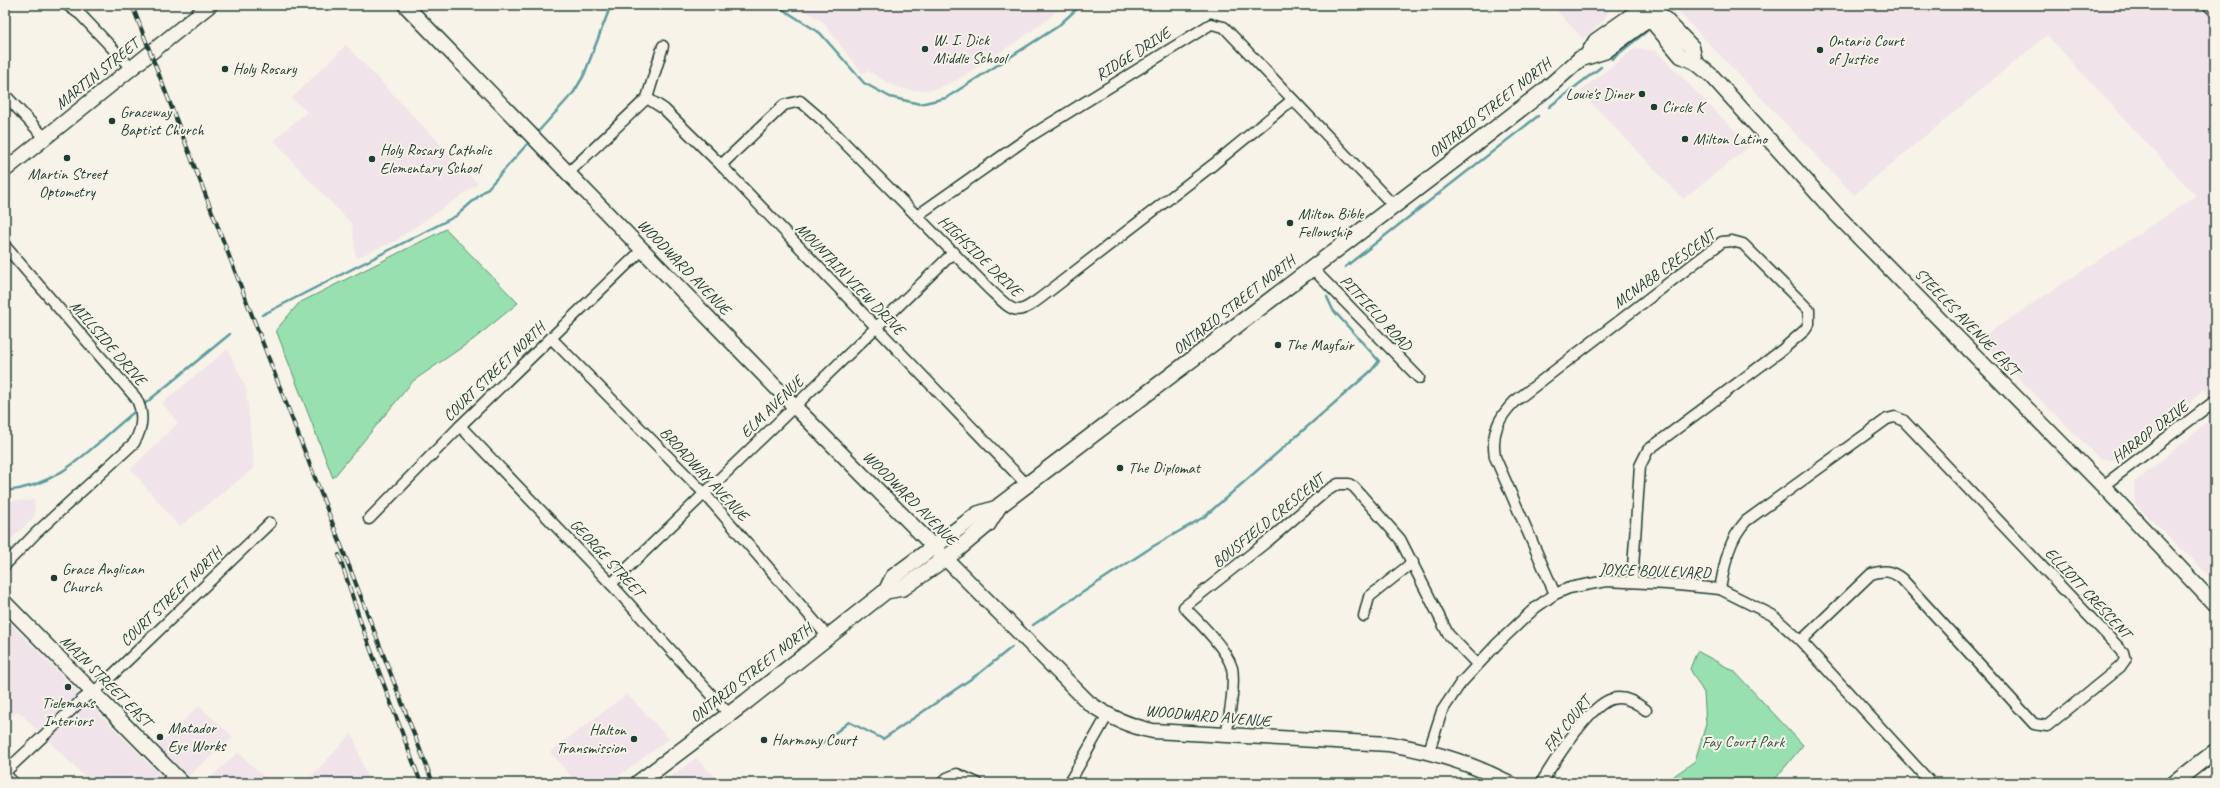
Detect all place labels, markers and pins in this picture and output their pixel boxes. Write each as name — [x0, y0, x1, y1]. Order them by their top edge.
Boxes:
place label: W. I. Dick Middle School — [933, 30, 1010, 68]
place label: Ontario Court of Justice — [1828, 31, 1906, 69]
marker: W. I. Dick Middle School — [920, 44, 930, 54]
marker: Ontario Court of Justice — [1815, 45, 1825, 55]
place label: Holy Rosary — [233, 59, 298, 79]
marker: Holy Rosary — [220, 64, 230, 74]
place label: Louie's Diner — [1566, 84, 1635, 104]
marker: Louie's Diner — [1637, 89, 1647, 99]
place label: Circle K — [1662, 97, 1707, 117]
place label: Graceway Baptist Church — [120, 102, 204, 140]
marker: Circle K — [1649, 102, 1659, 112]
marker: Graceway Baptist Church — [107, 116, 117, 126]
place label: Milton Latino — [1693, 129, 1769, 149]
marker: Milton Latino — [1680, 134, 1690, 144]
place label: Holy Rosary Catholic Elementary School — [380, 140, 493, 178]
marker: Martin Street Optometry — [62, 153, 72, 163]
marker: Holy Rosary Catholic Elementary School — [367, 154, 377, 164]
place label: Martin Street Optometry — [28, 164, 109, 202]
place label: Milton Bible Fellowship — [1298, 204, 1365, 242]
marker: Milton Bible Fellowship — [1285, 218, 1295, 228]
place label: The Mayfair — [1286, 335, 1356, 355]
marker: The Mayfair — [1273, 340, 1283, 350]
place label: The Diplomat — [1128, 458, 1202, 478]
marker: The Diplomat — [1115, 463, 1125, 473]
place label: Grace Anglican Church — [62, 559, 145, 597]
marker: Grace Anglican Church — [49, 573, 59, 583]
marker: Tielemans Interiors — [63, 682, 73, 692]
place label: Tielemans Interiors — [42, 693, 96, 731]
place label: Matador Eye Works — [168, 718, 227, 756]
place label: Halton Transmission — [556, 720, 627, 758]
place label: Harmony Court — [772, 730, 859, 750]
marker: Matador Eye Works — [155, 732, 165, 742]
marker: Halton Transmission — [629, 734, 639, 744]
marker: Harmony Court — [759, 735, 769, 745]

